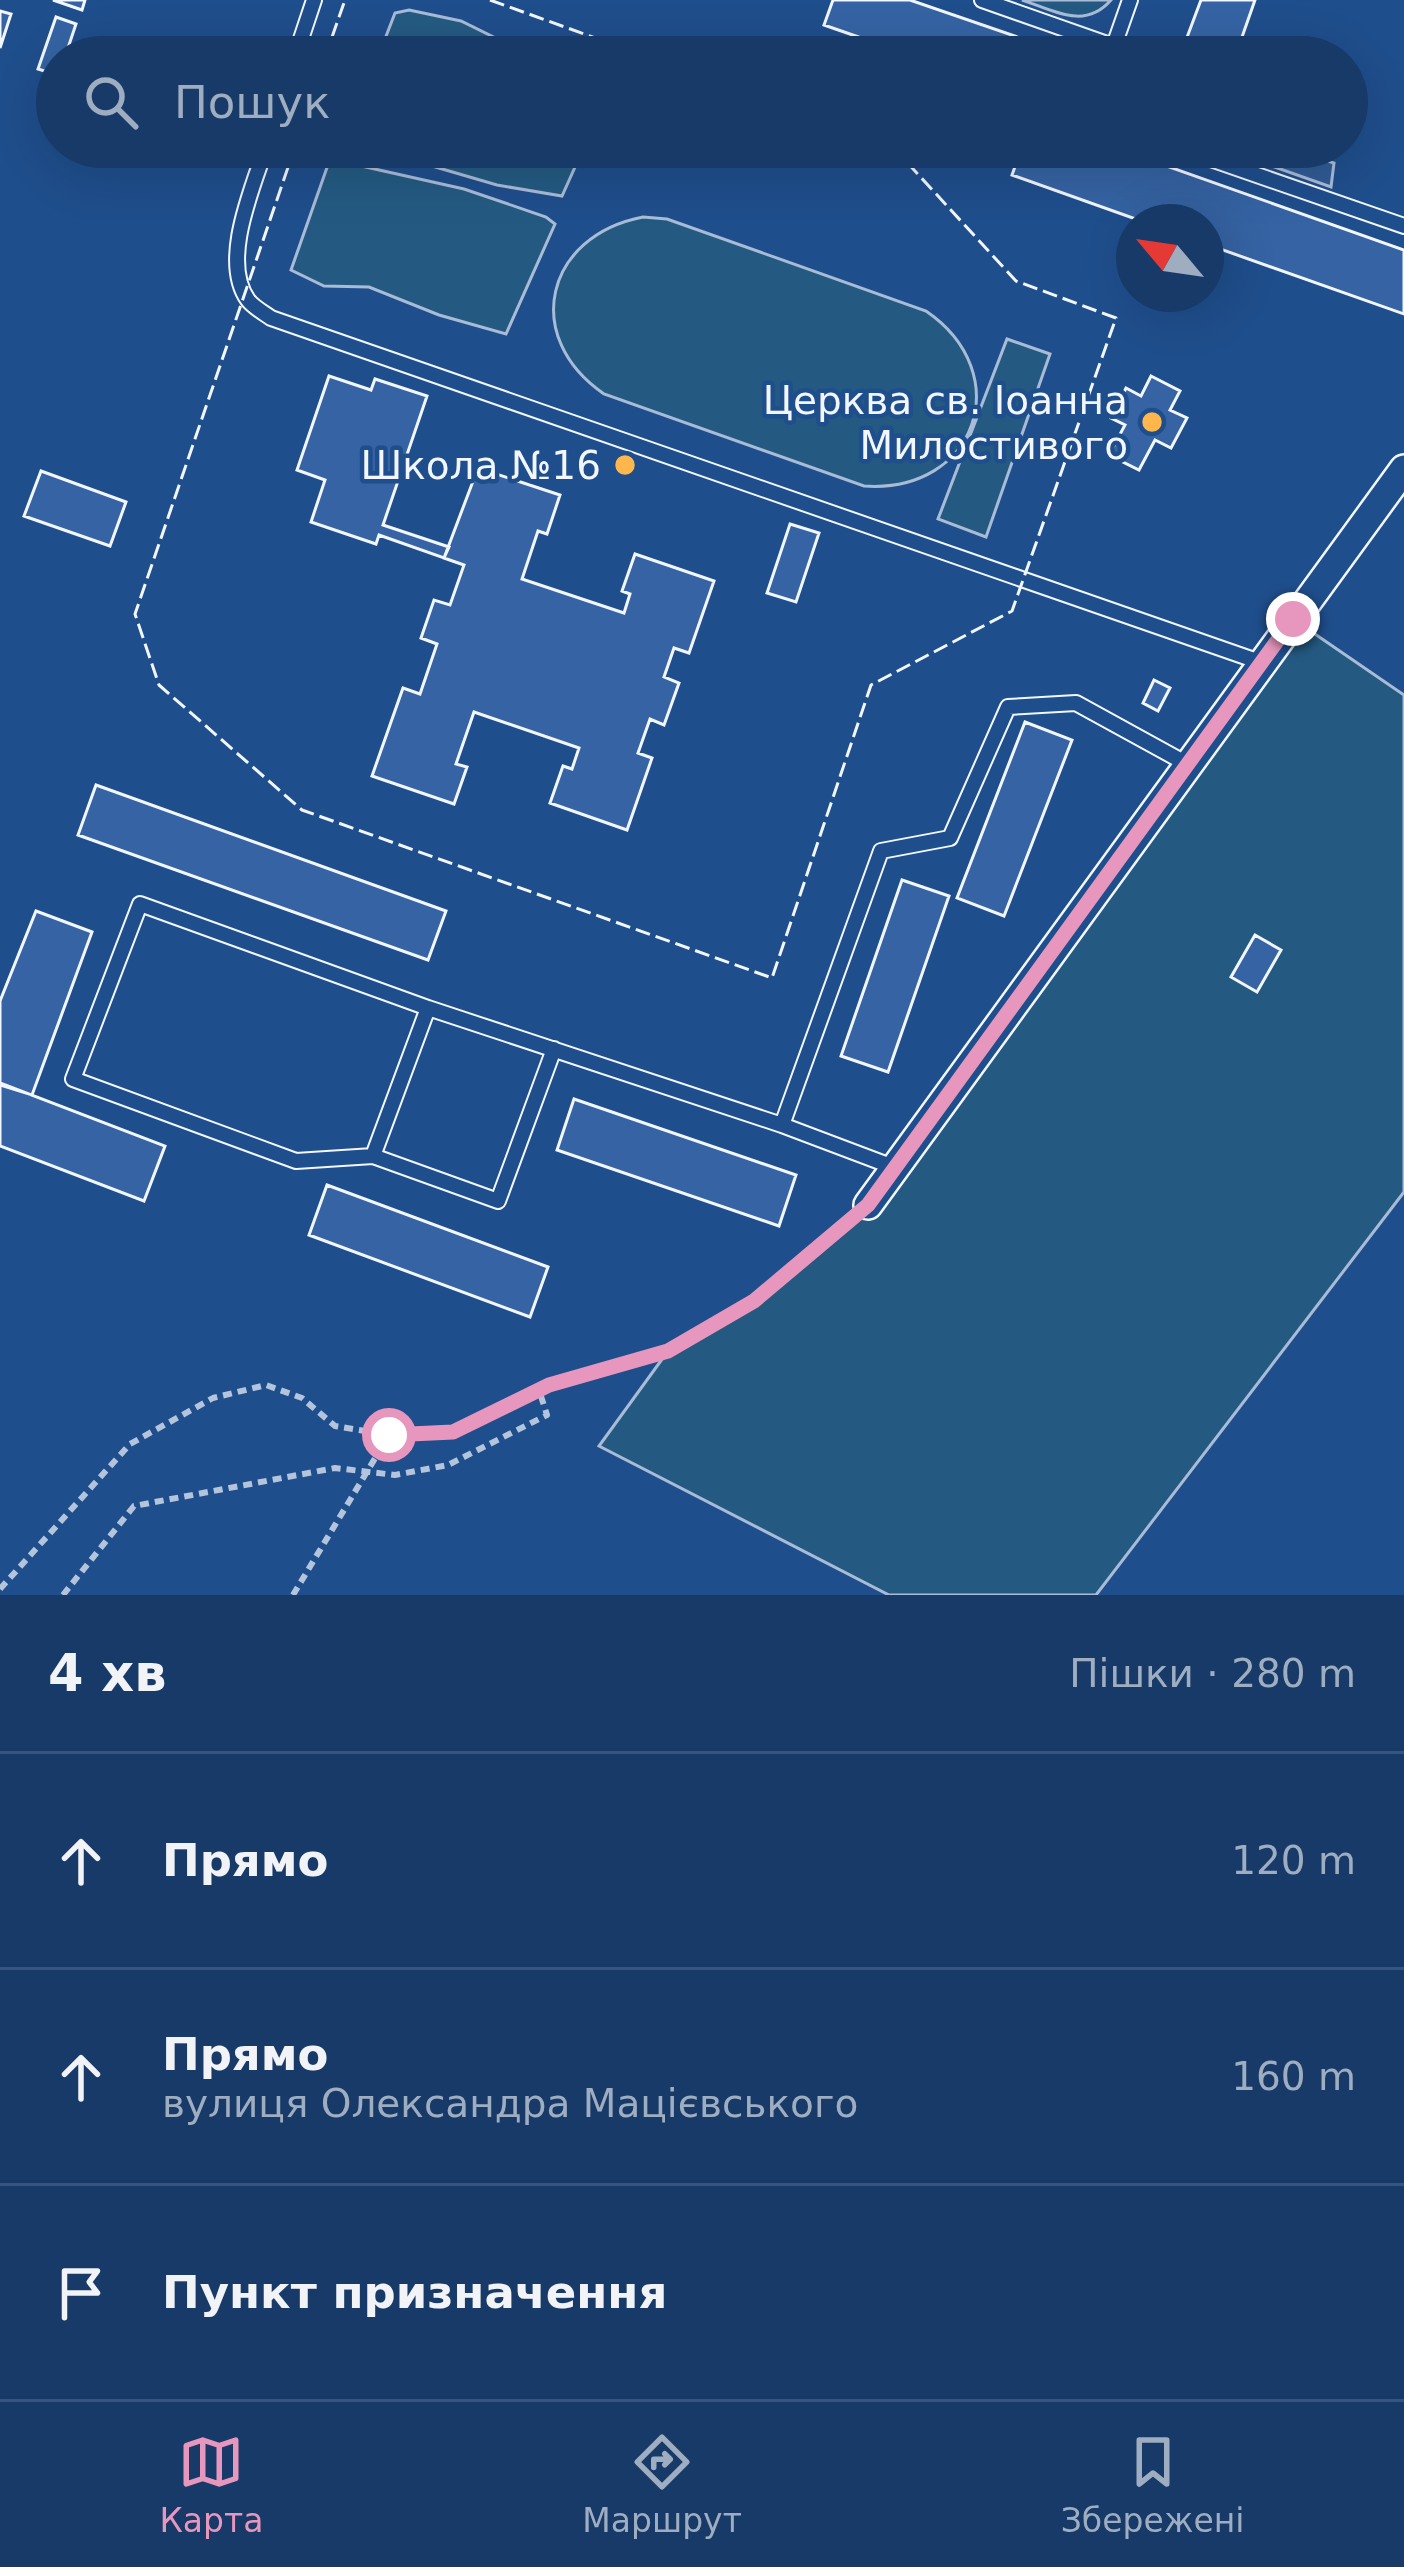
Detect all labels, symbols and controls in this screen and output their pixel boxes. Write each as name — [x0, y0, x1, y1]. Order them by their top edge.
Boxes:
search box — [36, 36, 1368, 168]
icon: search — [78, 69, 144, 135]
text: Пошук — [174, 76, 330, 129]
north arrow — [1116, 204, 1224, 312]
place label: Церква св. Іоанна Милостивого — [763, 378, 1128, 468]
marker: Церква св. Іоанна Милостивого — [1139, 409, 1165, 435]
place label: Школа №16 — [360, 443, 601, 488]
marker: Школа №16 — [612, 452, 638, 478]
route end — [1266, 592, 1320, 646]
route start — [362, 1408, 416, 1462]
text: 4 хв — [48, 1644, 166, 1703]
text: Пішки · 280 m — [1069, 1651, 1356, 1696]
icon: ahead — [48, 1828, 114, 1894]
text: Прямо — [162, 1834, 328, 1887]
text: 120 m — [1231, 1838, 1356, 1883]
text: Прямо — [162, 2028, 328, 2081]
icon: ahead — [48, 2044, 114, 2110]
text: 160 m — [1231, 2054, 1356, 2099]
text: вулиця Олександра Мацієвського — [162, 2081, 858, 2126]
icon: arrive — [48, 2260, 114, 2326]
text: Пункт призначення — [162, 2266, 667, 2319]
tab: Карта — [159, 2429, 263, 2540]
tab: Маршрут — [582, 2429, 742, 2540]
tab: Збережені — [1061, 2429, 1245, 2540]

